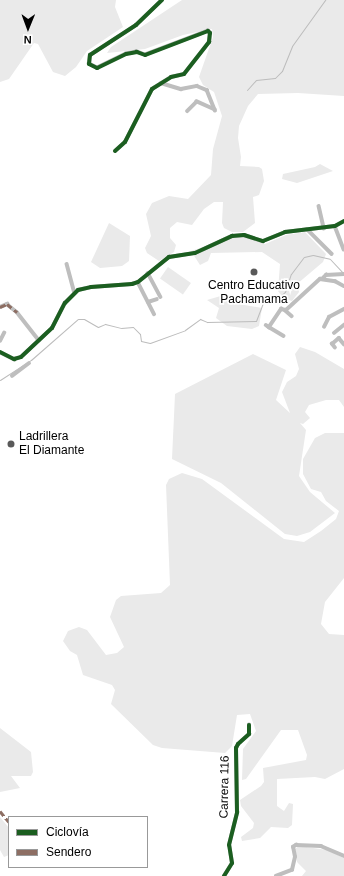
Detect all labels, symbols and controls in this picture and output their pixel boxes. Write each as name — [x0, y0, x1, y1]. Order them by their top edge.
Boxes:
north arrow — [8, 8, 48, 48]
text: N — [24, 34, 32, 46]
marker: Centro Educativo Pachamama — [249, 267, 259, 277]
place label: Centro Educativo Pachamama — [208, 279, 300, 307]
place label: Ladrillera El Diamante — [19, 430, 84, 458]
marker: Ladrillera El Diamante — [6, 439, 16, 449]
street label: Carrera 116 — [217, 755, 233, 819]
legend — [8, 816, 148, 868]
text: Ciclovía — [46, 825, 89, 839]
text: Sendero — [46, 845, 91, 859]

